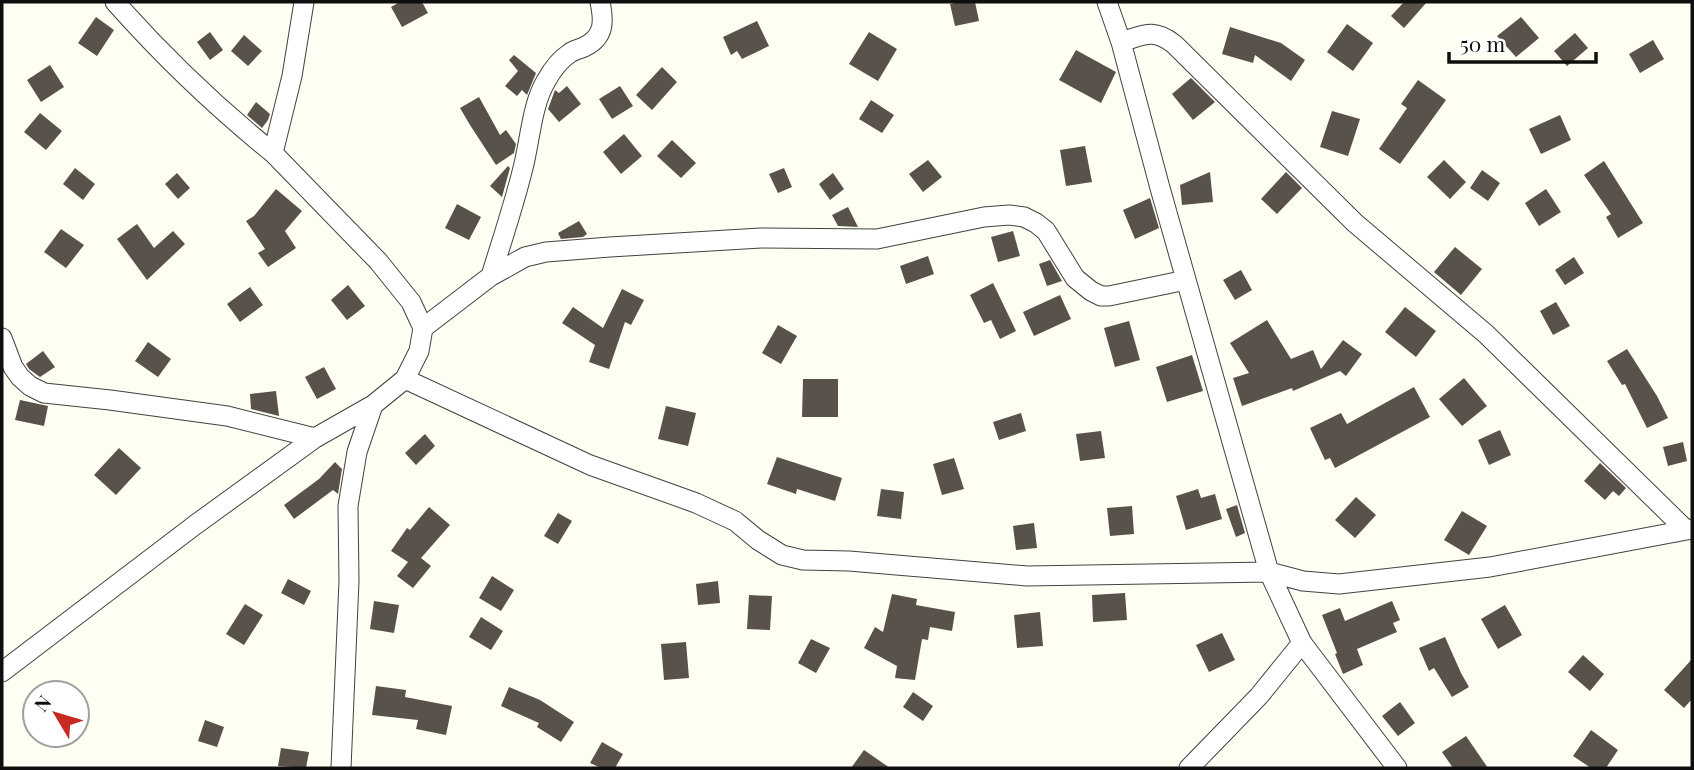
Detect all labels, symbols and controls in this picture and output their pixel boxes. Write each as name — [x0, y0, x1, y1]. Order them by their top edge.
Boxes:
scale bar — [1449, 21, 1596, 65]
text: 50 m — [1460, 29, 1506, 57]
north arrow — [21, 679, 91, 749]
text: N — [27, 689, 56, 716]

